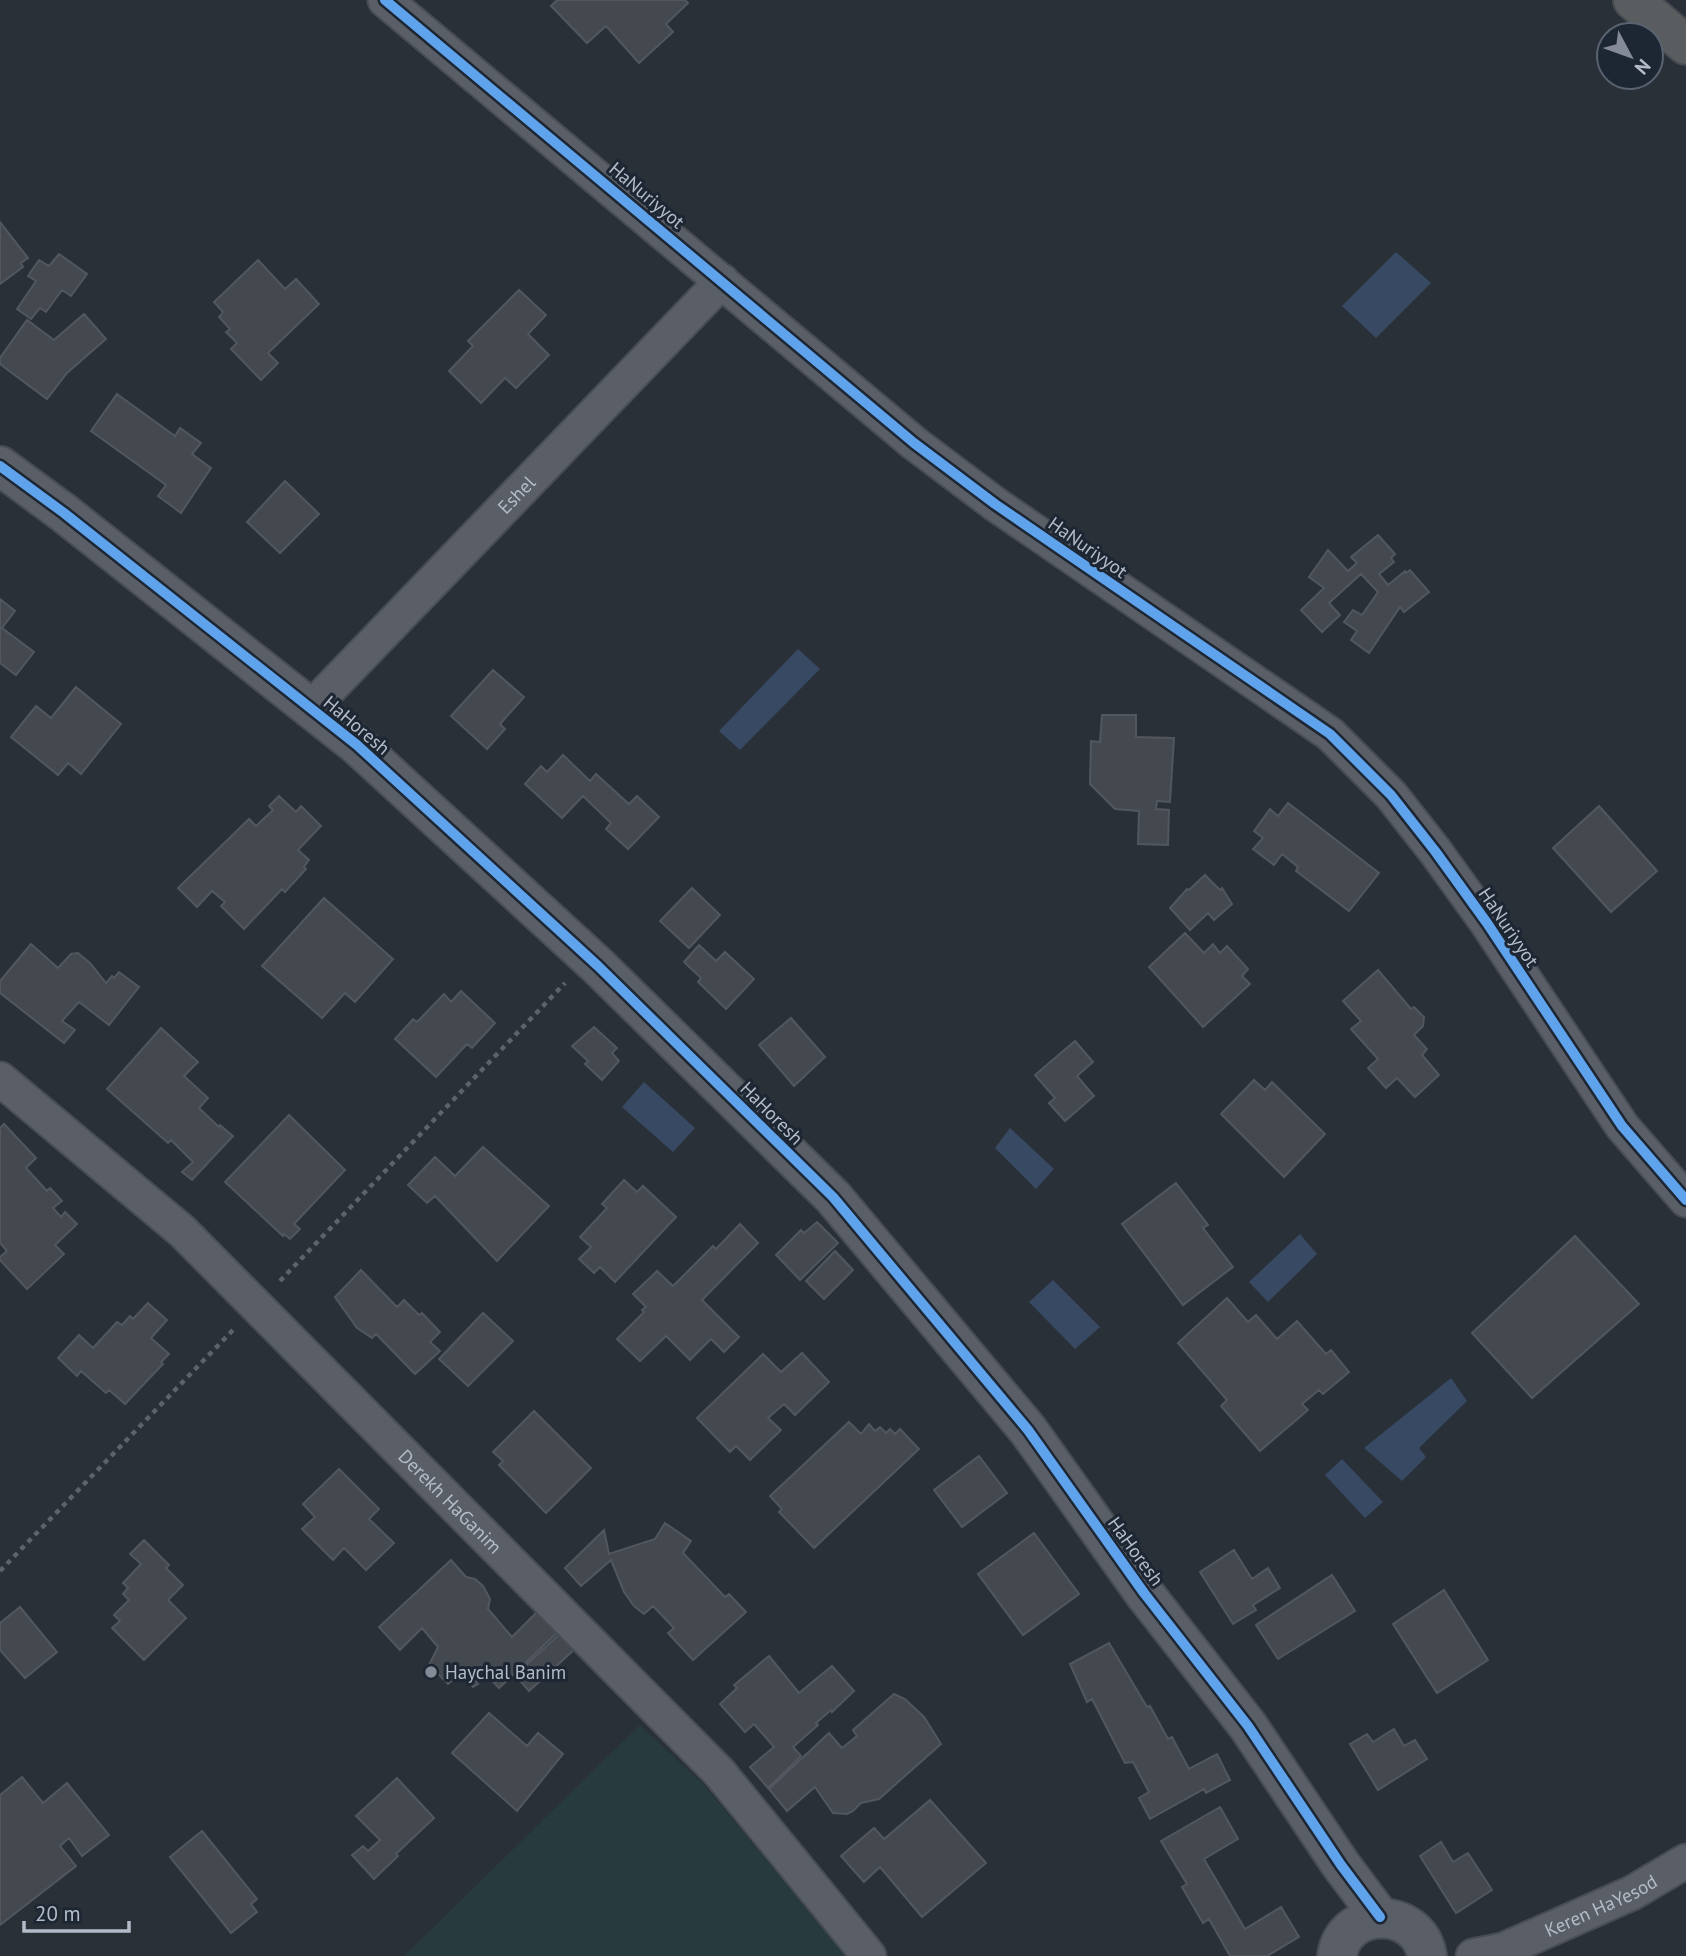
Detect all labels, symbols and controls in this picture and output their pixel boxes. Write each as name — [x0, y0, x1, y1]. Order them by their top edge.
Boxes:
north arrow — [1595, 21, 1665, 91]
text: N — [1630, 55, 1656, 80]
street label: HaNuriyyot — [604, 157, 690, 234]
street label: Eshel — [492, 470, 540, 519]
street label: HaNuriyyot — [1044, 511, 1133, 583]
street label: HaHoresh — [319, 690, 395, 760]
street label: HaNuriyyot — [1474, 883, 1545, 972]
street label: HaHoresh — [735, 1076, 809, 1150]
street label: Derekh HaGanim — [394, 1444, 507, 1558]
street label: HaHoresh — [1103, 1512, 1169, 1590]
place label: Haychal Banim — [445, 1660, 566, 1684]
marker: Haychal Banim — [423, 1664, 439, 1680]
street label: Keren HaYesod — [1541, 1869, 1661, 1942]
scale bar — [24, 1890, 130, 1934]
text: 20 m — [35, 1900, 81, 1927]

